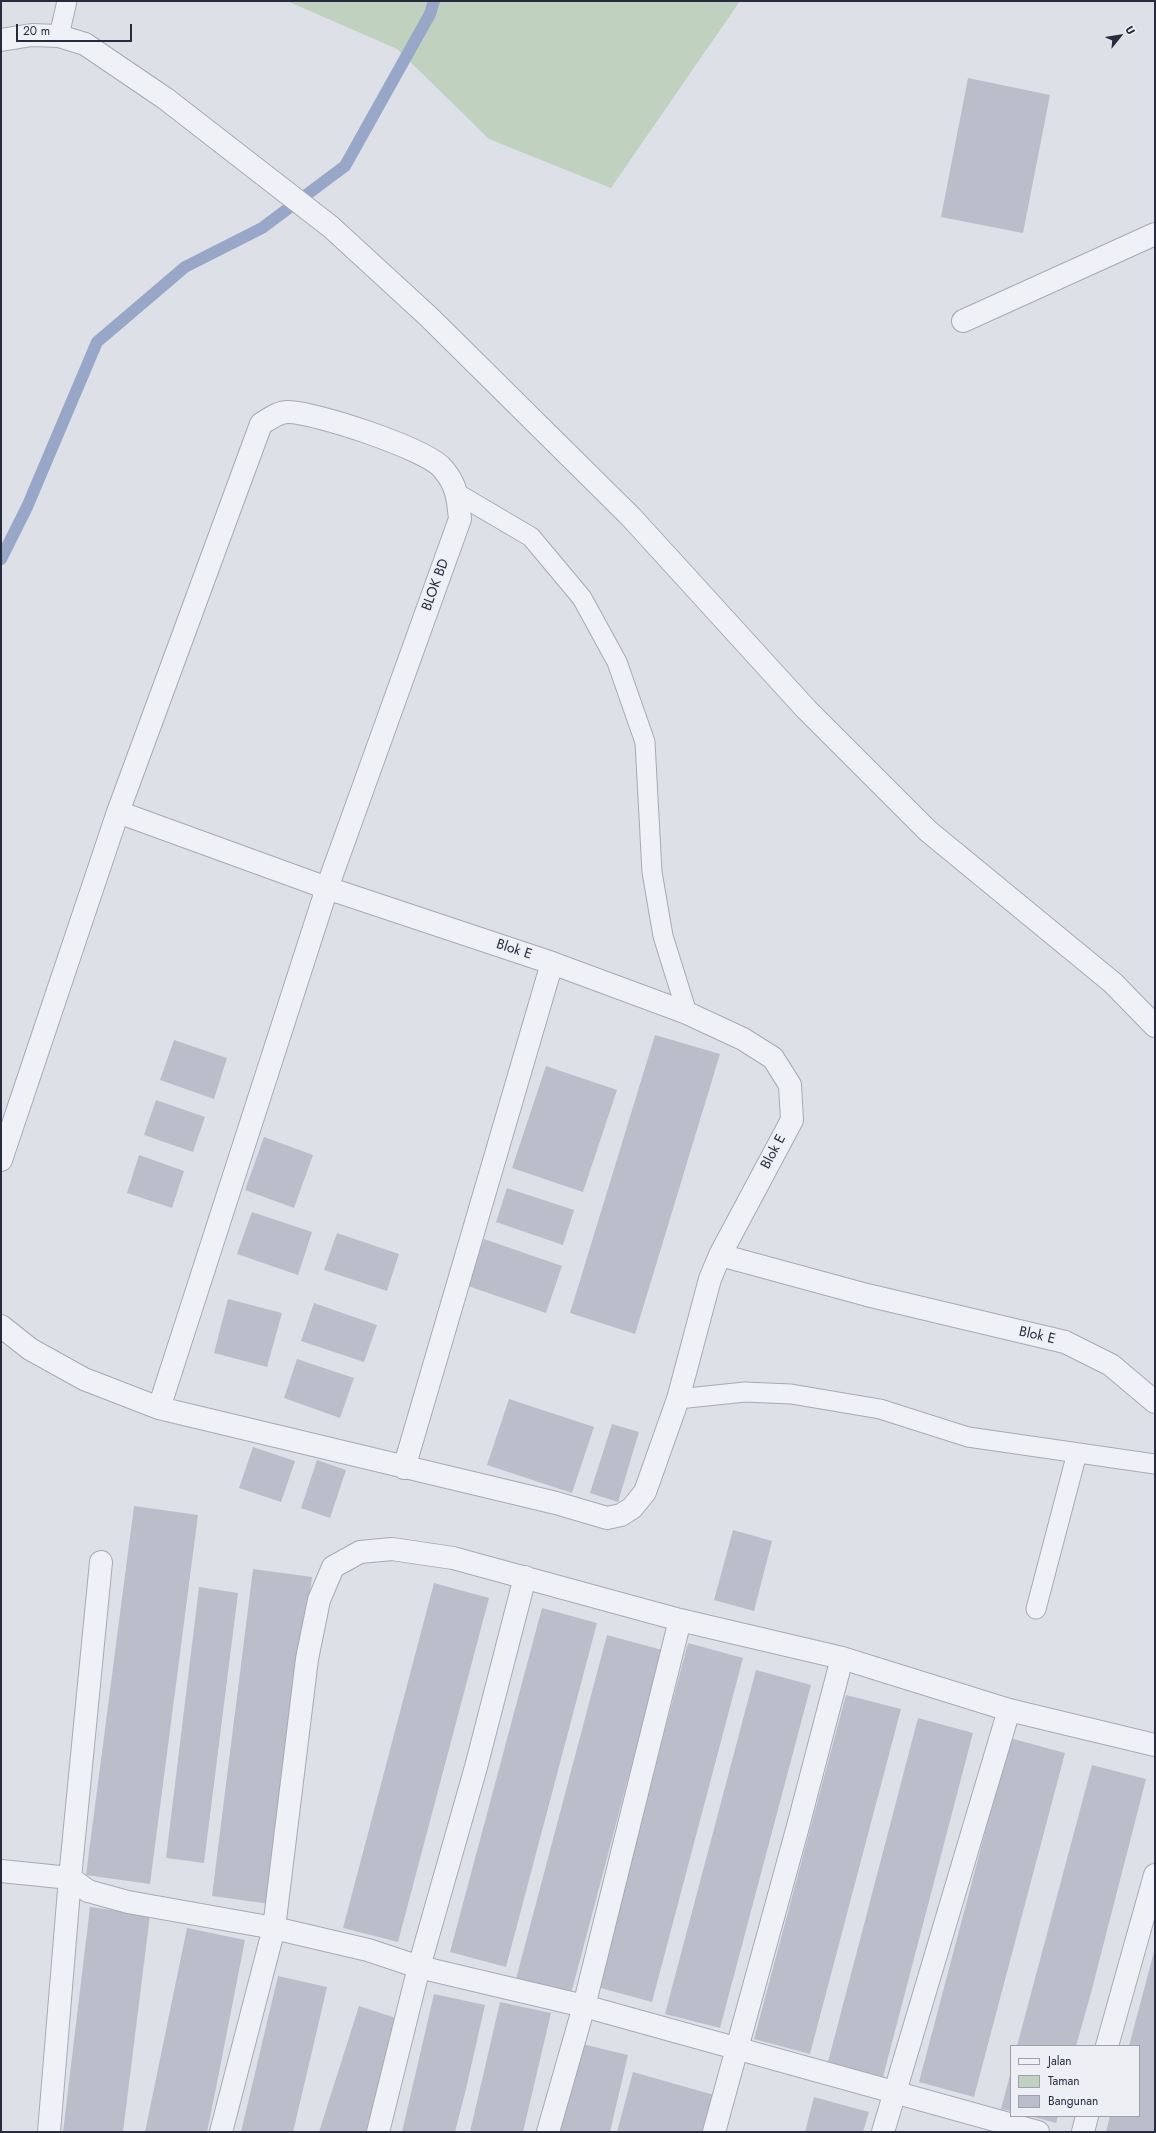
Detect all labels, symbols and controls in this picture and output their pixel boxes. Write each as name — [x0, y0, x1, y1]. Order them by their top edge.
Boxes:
scale bar — [18, 16, 134, 42]
north arrow — [1100, 16, 1140, 56]
text: 20 m — [23, 22, 50, 40]
text: U — [1122, 23, 1139, 37]
street label: BLOK BD — [419, 557, 453, 613]
street label: Blok E — [494, 936, 534, 964]
street label: Blok E — [758, 1132, 790, 1172]
street label: Blok E — [1017, 1324, 1057, 1348]
legend — [1010, 2045, 1140, 2117]
text: Jalan — [1048, 2052, 1071, 2070]
text: Taman — [1048, 2072, 1080, 2090]
text: Bangunan — [1048, 2092, 1098, 2110]

